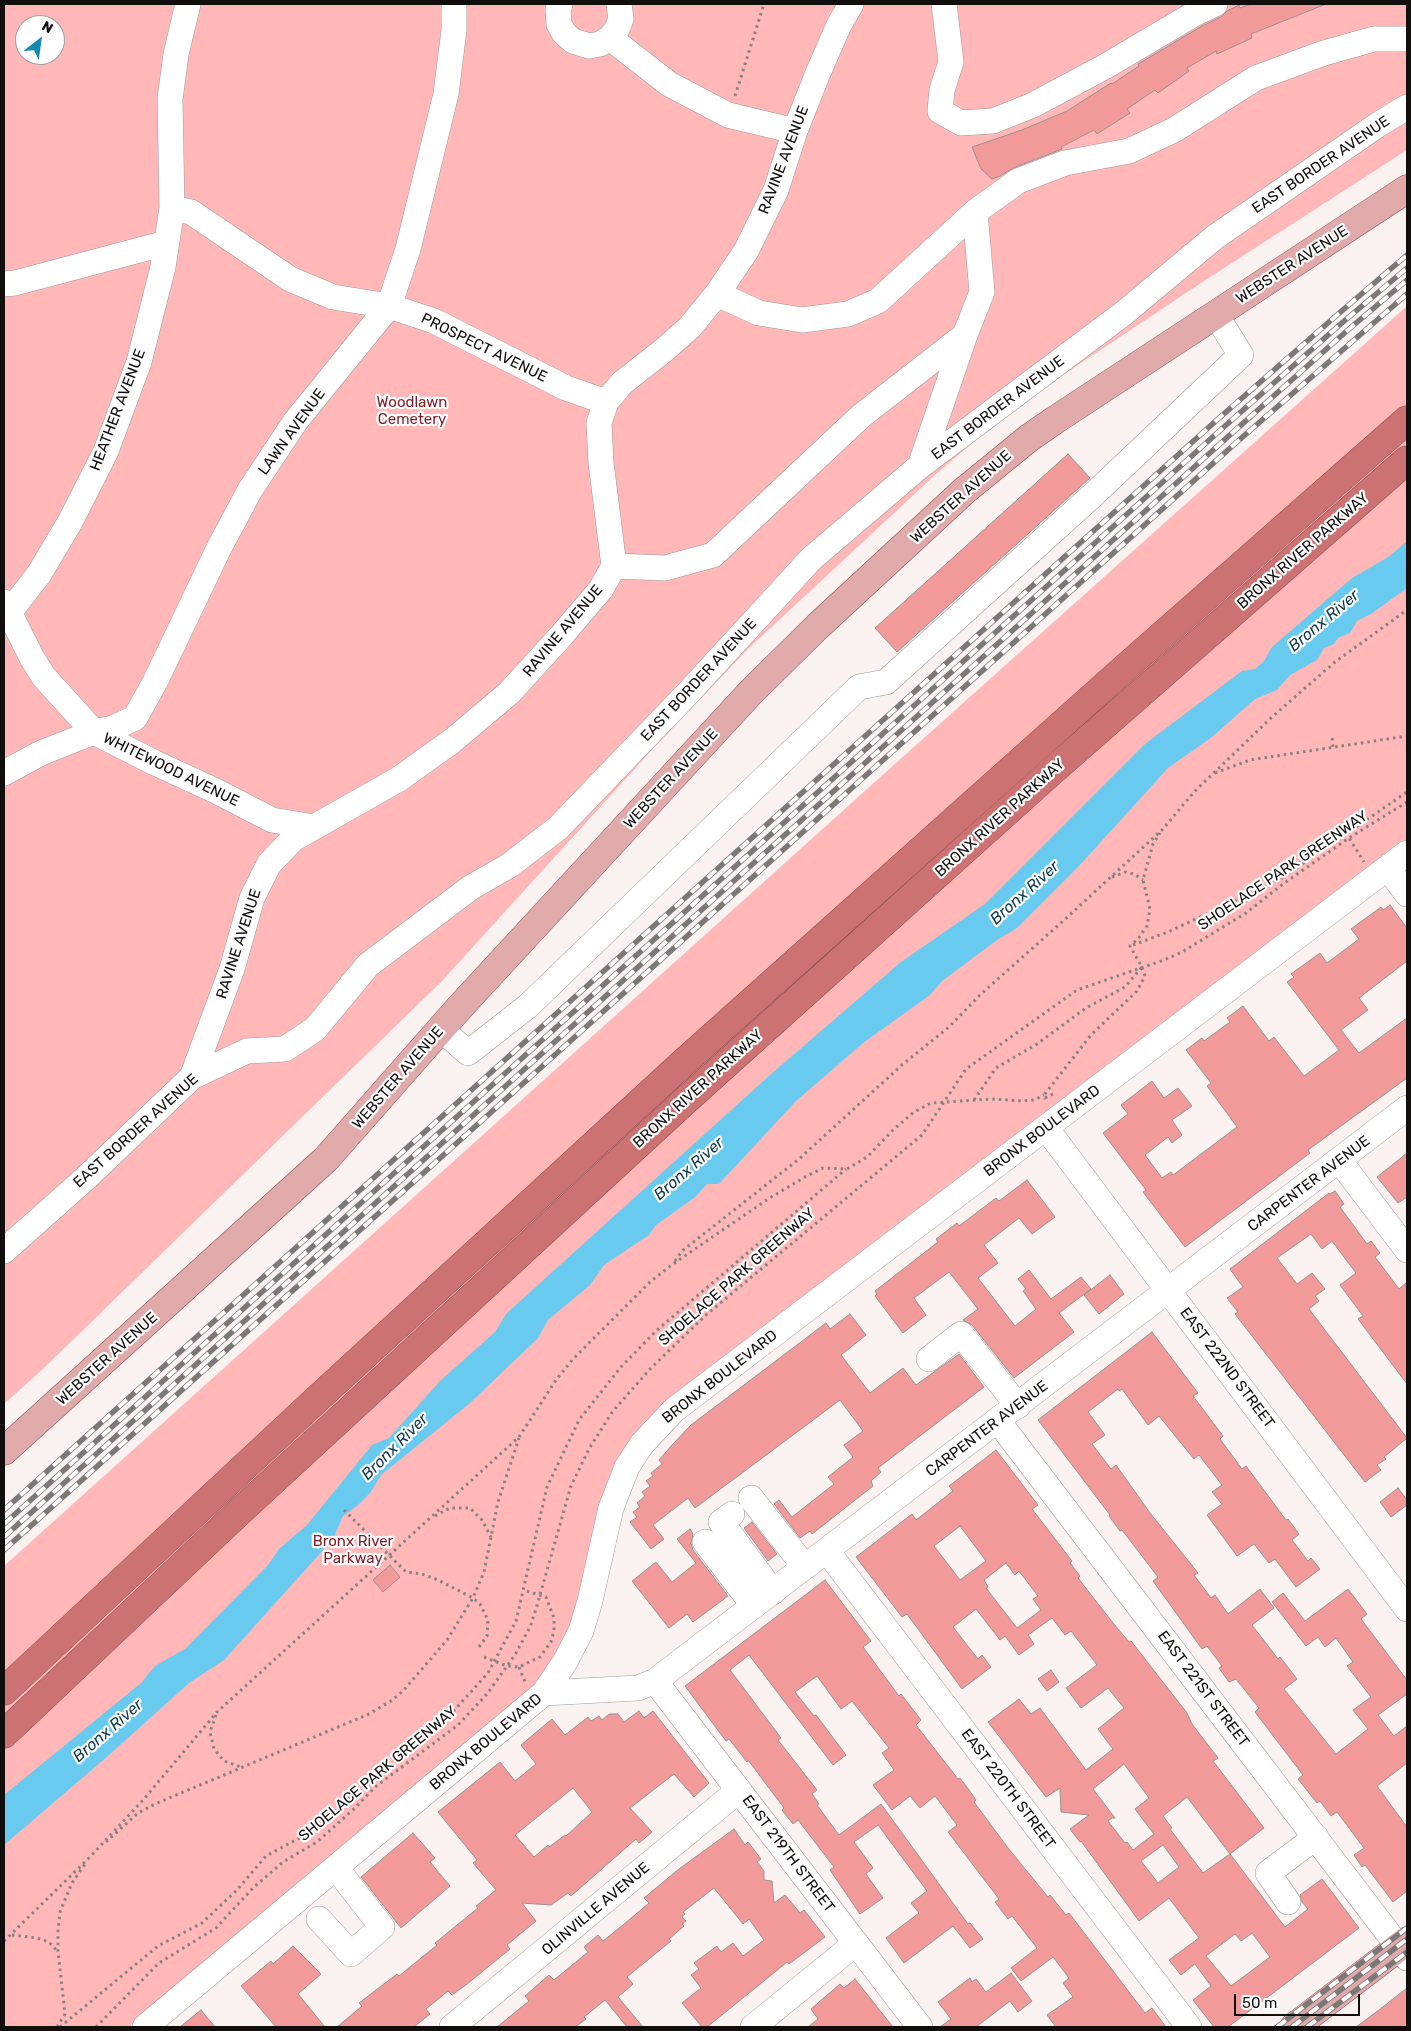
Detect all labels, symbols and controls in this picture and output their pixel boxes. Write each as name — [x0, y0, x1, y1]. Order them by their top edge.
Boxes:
north arrow — [15, 15, 65, 65]
text: N — [39, 18, 56, 37]
street label: RAVINE AVENUE — [755, 103, 813, 217]
street label: EAST BORDER AVENUE — [1249, 112, 1393, 218]
street label: WEBSTER AVENUE — [1233, 222, 1351, 308]
street label: PROSPECT AVENUE — [418, 310, 550, 386]
street label: HEATHER AVENUE — [86, 347, 150, 473]
street label: EAST BORDER AVENUE — [928, 352, 1068, 464]
street label: LAWN AVENUE — [255, 385, 329, 479]
park label: Woodlawn Cemetery — [377, 394, 447, 429]
street label: WEBSTER AVENUE — [907, 447, 1015, 547]
street label: BRONX RIVER PARKWAY — [1234, 489, 1372, 613]
street label: RAVINE AVENUE — [519, 581, 607, 681]
water label: Bronx River — [1285, 586, 1363, 656]
street label: EAST BORDER AVENUE — [637, 615, 761, 745]
street label: WEBSTER AVENUE — [620, 725, 722, 833]
street label: WHITEWOOD AVENUE — [100, 729, 242, 811]
street label: BRONX RIVER PARKWAY — [932, 755, 1068, 881]
street label: SHOELACE PARK GREENWAY — [1195, 807, 1371, 935]
water label: Bronx River — [987, 857, 1063, 929]
street label: RAVINE AVENUE — [213, 887, 265, 1001]
street label: WEBSTER AVENUE — [349, 1023, 447, 1133]
street label: BRONX RIVER PARKWAY — [630, 1026, 766, 1152]
street label: EAST BORDER AVENUE — [70, 1070, 202, 1192]
street label: BRONX BOULEVARD — [980, 1081, 1104, 1181]
street label: CARPENTER AVENUE — [1244, 1132, 1374, 1236]
water label: Bronx River — [650, 1133, 728, 1205]
street label: SHOELACE PARK GREENWAY — [655, 1204, 819, 1350]
street label: EAST 222ND STREET — [1176, 1304, 1278, 1432]
street label: WEBSTER AVENUE — [53, 1309, 161, 1409]
street label: BRONX BOULEVARD — [659, 1327, 781, 1427]
street label: CARPENTER AVENUE — [922, 1377, 1052, 1481]
water label: Bronx River — [358, 1410, 432, 1484]
park label: Bronx River Parkway — [313, 1533, 393, 1568]
street label: EAST 221ST STREET — [1153, 1627, 1253, 1751]
street label: BRONX BOULEVARD — [426, 1690, 546, 1794]
water label: Bronx River — [69, 1695, 147, 1767]
street label: SHOELACE PARK GREENWAY — [295, 1703, 461, 1845]
street label: EAST 220TH STREET — [957, 1726, 1059, 1852]
street label: EAST 219TH STREET — [738, 1792, 838, 1916]
street label: OLINVILLE AVENUE — [539, 1859, 653, 1959]
scale bar — [1236, 1984, 1362, 2016]
text: 50 m — [1242, 1994, 1277, 2012]

